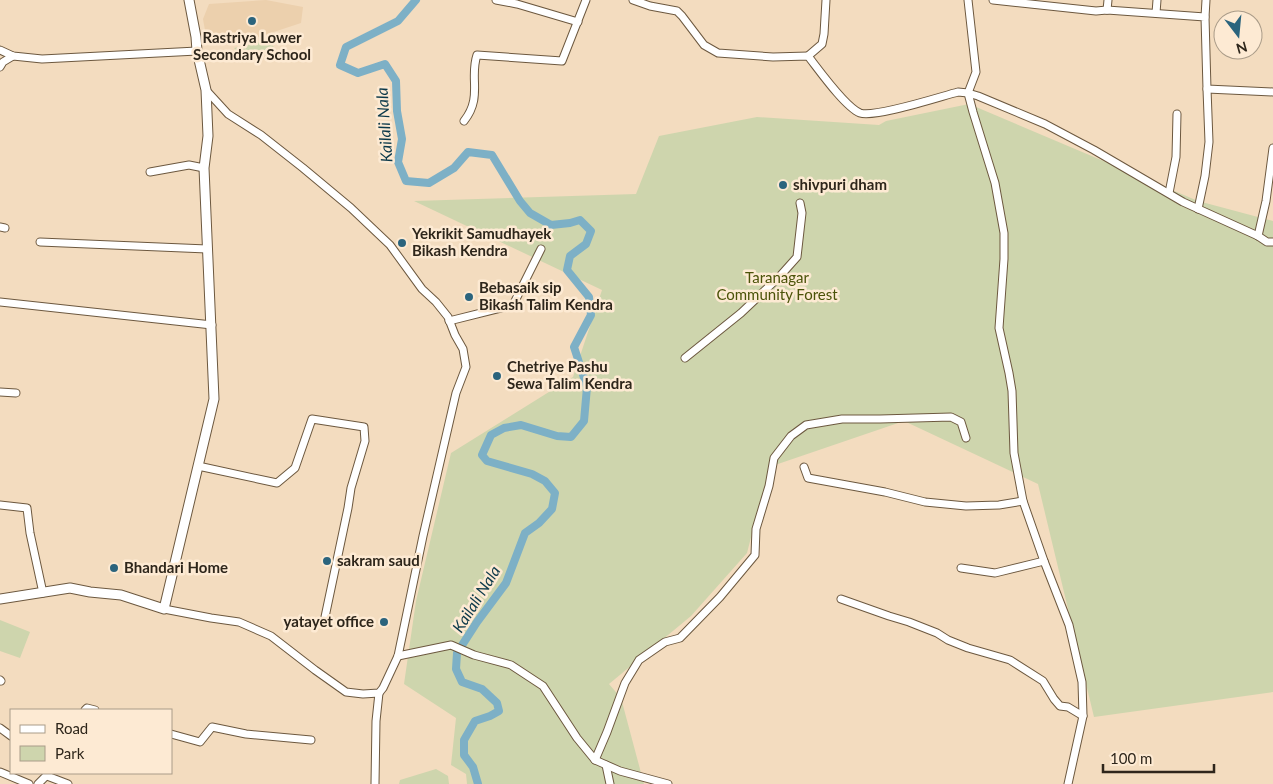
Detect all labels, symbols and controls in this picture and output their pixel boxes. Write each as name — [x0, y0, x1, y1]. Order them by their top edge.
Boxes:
north arrow — [1213, 10, 1263, 60]
marker: Rastriya Lower Secondary School — [246, 15, 258, 27]
place label: Rastriya Lower Secondary School — [193, 28, 311, 63]
text: N — [1234, 38, 1249, 58]
water label: Kailali Nala — [371, 87, 396, 163]
place label: shivpuri dham — [793, 175, 887, 193]
marker: shivpuri dham — [777, 179, 789, 191]
place label: Yekrikit Samudhayek Bikash Kendra — [411, 224, 552, 259]
marker: Yekrikit Samudhayek Bikash Kendra — [396, 237, 408, 249]
park label: Taranagar Community Forest — [716, 268, 838, 303]
place label: Bebasaik sip Bikash Talim Kendra — [479, 278, 613, 313]
marker: Bebasaik sip Bikash Talim Kendra — [463, 291, 475, 303]
place label: Chetriye Pashu Sewa Talim Kendra — [507, 357, 632, 392]
marker: Chetriye Pashu Sewa Talim Kendra — [491, 370, 503, 382]
place label: sakram saud — [337, 551, 420, 569]
marker: sakram saud — [321, 555, 333, 567]
place label: Bhandari Home — [124, 558, 228, 576]
marker: Bhandari Home — [108, 562, 120, 574]
water label: Kailali Nala — [448, 562, 504, 636]
place label: yatayet office — [284, 612, 374, 630]
marker: yatayet office — [378, 616, 390, 628]
legend — [10, 709, 172, 774]
text: Road — [55, 719, 88, 737]
scale bar — [1103, 742, 1214, 774]
text: Park — [55, 744, 85, 762]
text: 100 m — [1110, 749, 1152, 767]

